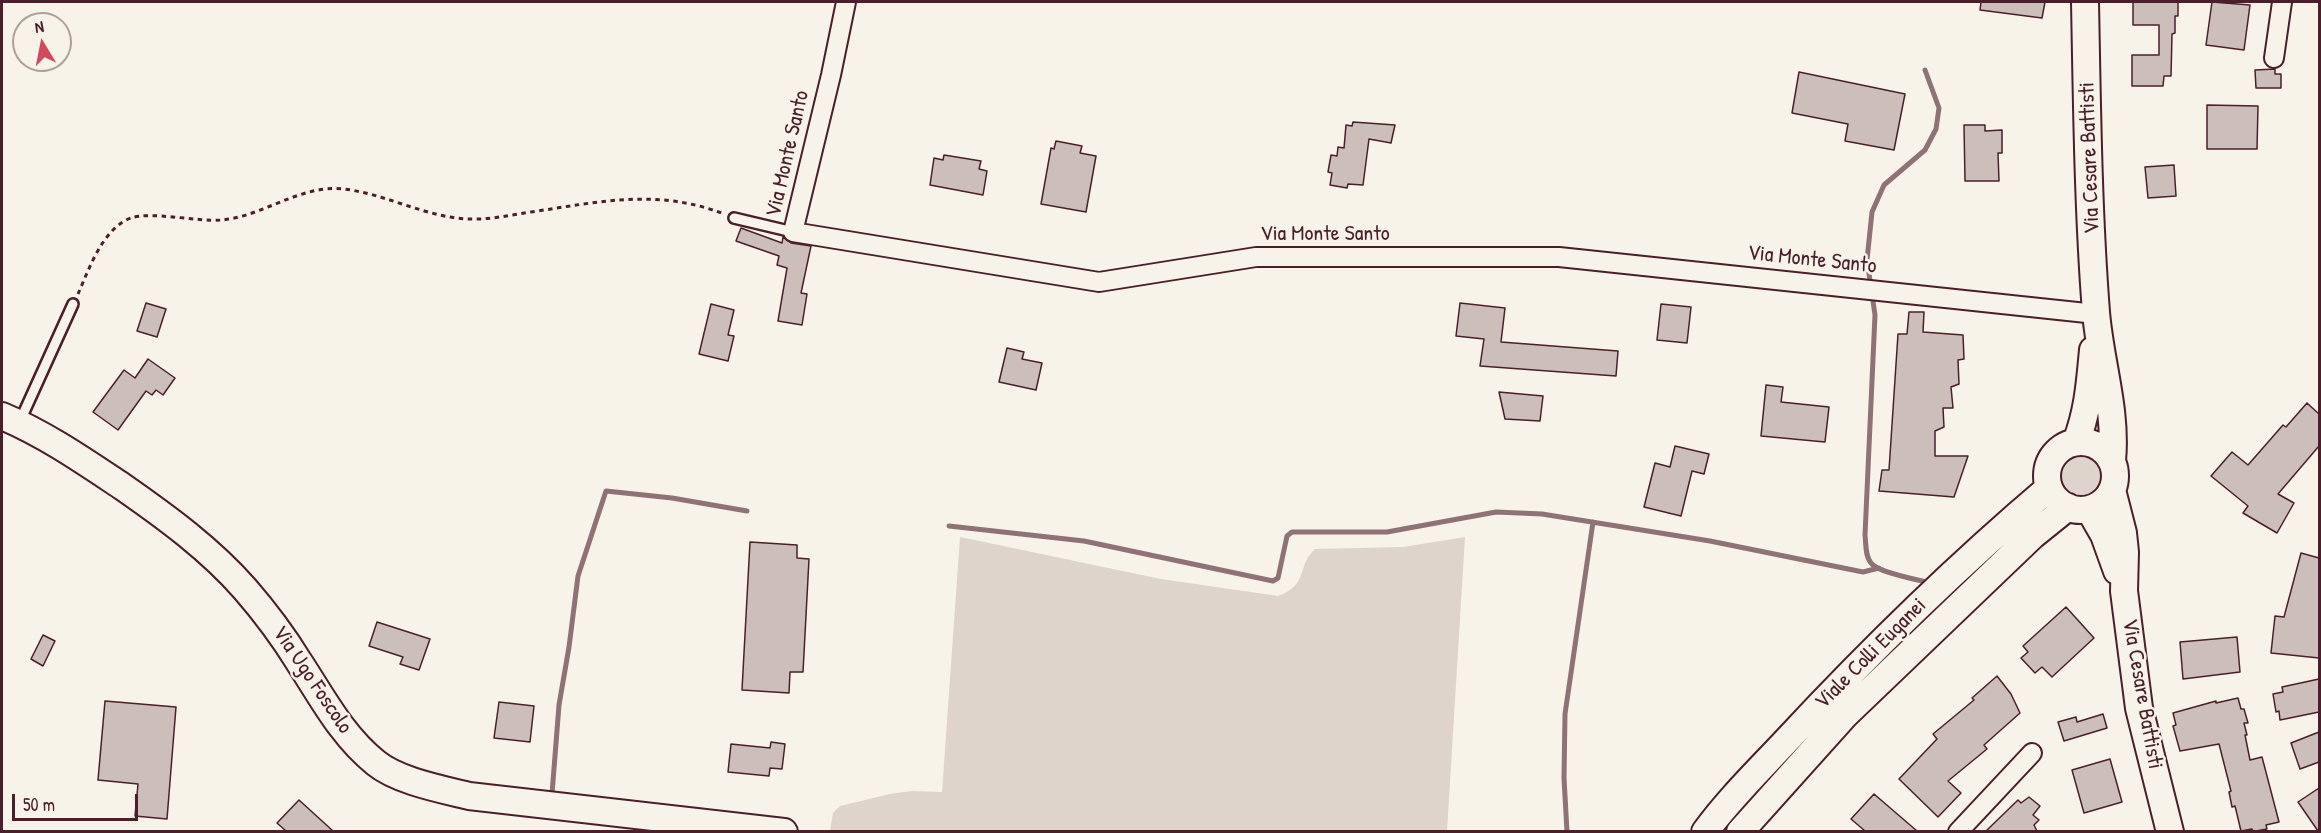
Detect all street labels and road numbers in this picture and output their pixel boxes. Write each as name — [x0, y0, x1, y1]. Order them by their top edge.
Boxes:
street label: Via Cesare Battisti — [2074, 82, 2106, 234]
street label: Via Monte Santo — [761, 88, 815, 220]
street label: Via Monte Santo — [1260, 221, 1390, 247]
street label: Via Monte Santo — [1746, 240, 1878, 280]
street label: Viale Colli Euganei — [1810, 593, 1932, 715]
street label: Via Cesare Battisti — [2116, 617, 2168, 771]
street label: Via Ugo Foscolo — [266, 621, 358, 739]

